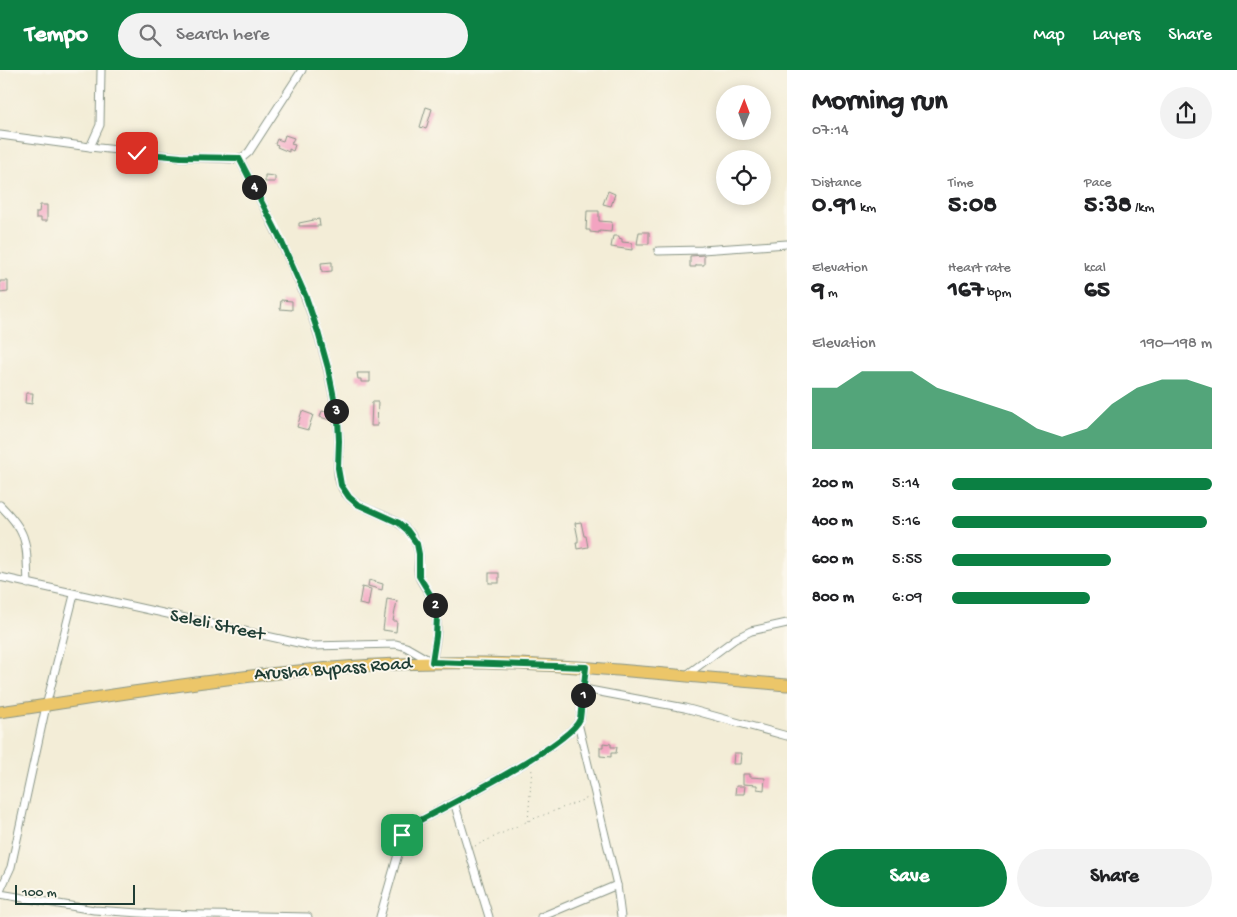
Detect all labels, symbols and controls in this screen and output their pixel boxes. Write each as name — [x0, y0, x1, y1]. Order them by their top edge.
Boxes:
search box — [118, 13, 468, 58]
text: Tempo — [25, 21, 88, 50]
icon: search — [136, 21, 164, 49]
text: Search here — [176, 24, 270, 47]
text: Map — [1033, 25, 1065, 46]
text: Layers — [1093, 25, 1140, 46]
text: Share — [1168, 25, 1212, 46]
north arrow — [716, 85, 771, 140]
map controls — [716, 85, 771, 205]
text: Morning run — [812, 86, 947, 119]
button: share — [1160, 87, 1212, 139]
text: 07:14 — [812, 122, 848, 141]
pin — [116, 132, 158, 174]
icon: check — [123, 139, 151, 167]
button: locate — [716, 150, 771, 205]
pin: 4 — [242, 174, 266, 200]
text: Distance — [812, 175, 861, 192]
text: Time — [948, 175, 974, 192]
text: Pace — [1084, 175, 1111, 192]
text: 4 — [251, 179, 258, 196]
text: 0.91 — [812, 192, 857, 221]
text: 5:08 — [948, 192, 997, 221]
text: 5:38 — [1084, 192, 1132, 221]
text: km — [857, 200, 876, 217]
text: /km — [1132, 200, 1155, 217]
text: Elevation — [812, 260, 868, 277]
text: Heart rate — [948, 260, 1011, 277]
text: kcal — [1084, 260, 1106, 277]
text: 9 — [812, 277, 825, 306]
text: 167 — [948, 277, 984, 306]
text: 65 — [1084, 277, 1110, 306]
text: m — [825, 285, 838, 302]
text: bpm — [984, 285, 1011, 302]
text: Elevation — [812, 335, 876, 354]
text: 190–198 m — [1140, 335, 1212, 354]
pin: 3 — [324, 398, 348, 424]
text: 3 — [333, 403, 340, 420]
text: 200 m — [812, 475, 853, 494]
text: 5:14 — [892, 475, 919, 494]
text: 400 m — [812, 513, 853, 532]
text: 5:16 — [892, 513, 920, 532]
text: 600 m — [812, 551, 853, 570]
text: 5:55 — [892, 551, 922, 570]
text: 800 m — [812, 589, 854, 608]
text: 6:09 — [892, 589, 922, 608]
pin: 2 — [422, 592, 448, 618]
text: 2 — [432, 597, 439, 614]
street label: Seleli Street — [168, 605, 269, 648]
street label: Arusha Bypass Road — [253, 653, 414, 687]
pin: 1 — [570, 682, 596, 708]
text: 1 — [581, 687, 586, 704]
pin — [381, 814, 423, 856]
icon: arrive — [388, 821, 416, 849]
button: Save — [812, 849, 1007, 907]
button: Share — [1017, 849, 1212, 907]
scale bar — [15, 882, 135, 905]
text: 100 m — [22, 885, 57, 902]

